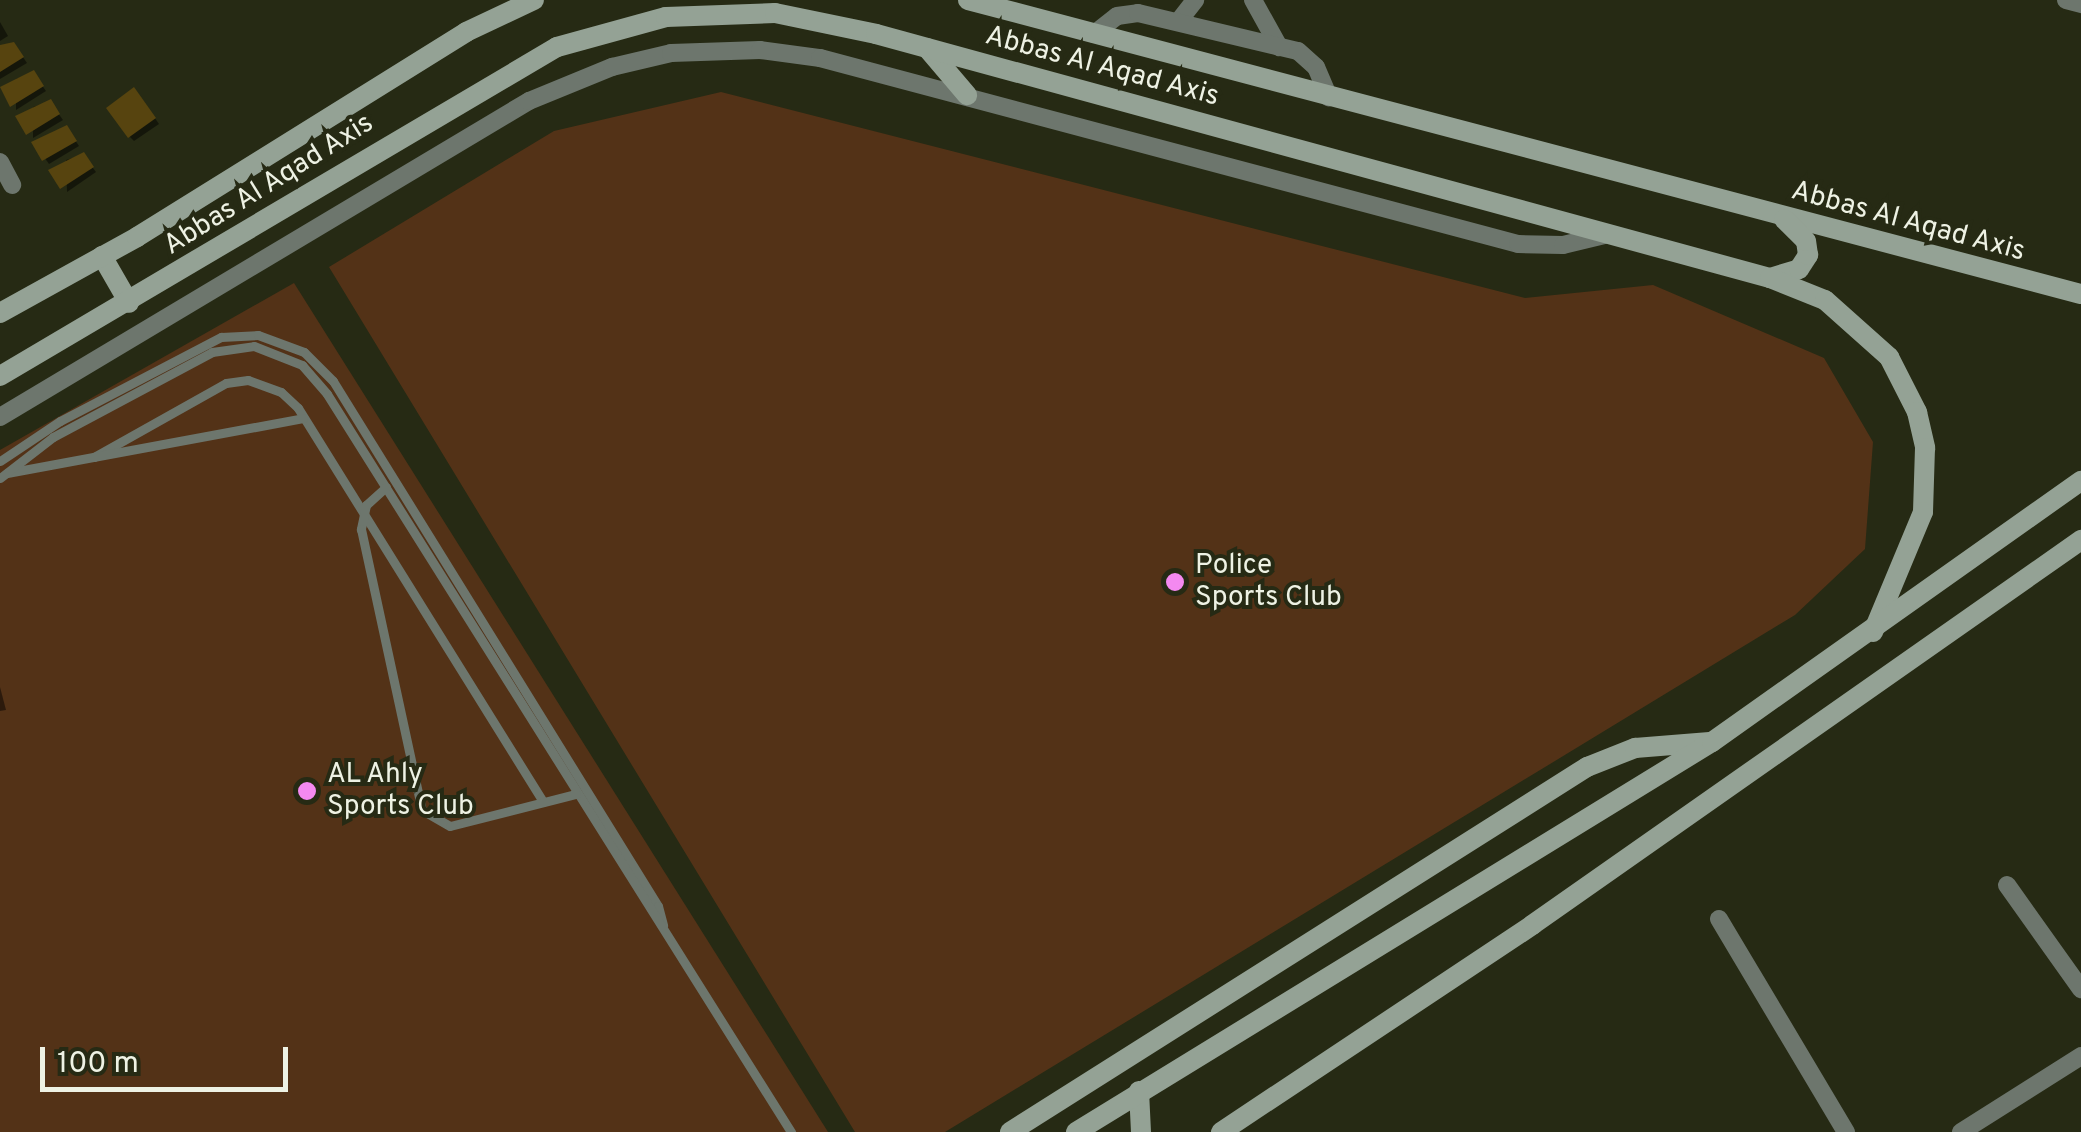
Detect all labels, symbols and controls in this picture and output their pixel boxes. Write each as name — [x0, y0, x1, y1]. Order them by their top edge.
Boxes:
street label: Abbas Al Aqad Axis — [980, 19, 1224, 115]
street label: Abbas Al Aqad Axis — [157, 106, 381, 264]
street label: Abbas Al Aqad Axis — [1786, 174, 2030, 270]
place label: Police Sports Club — [1195, 549, 1342, 615]
marker: Police Sports Club — [1164, 571, 1186, 593]
place label: AL Ahly Sports Club — [327, 758, 474, 824]
marker: AL Ahly Sports Club — [296, 780, 318, 802]
scale bar — [45, 1027, 292, 1089]
text: 100 m — [57, 1046, 139, 1083]

